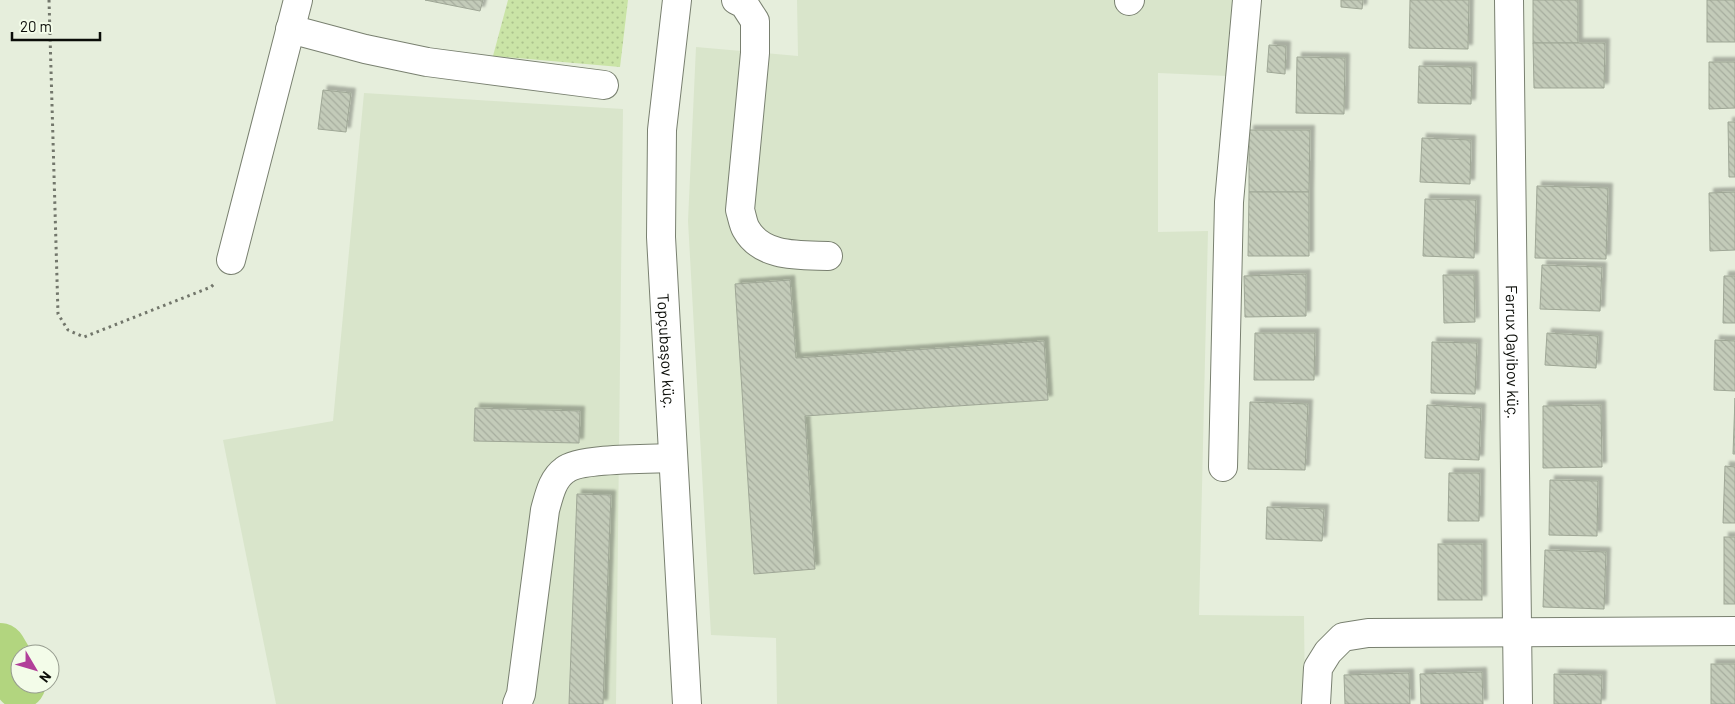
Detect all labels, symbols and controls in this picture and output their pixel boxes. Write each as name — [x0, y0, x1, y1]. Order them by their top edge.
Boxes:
scale bar — [12, 10, 100, 42]
text: 20 m — [20, 17, 52, 35]
street label: Fərrux Qayibov küç. — [1503, 285, 1524, 419]
street label: Topçubaşov küç. — [655, 293, 680, 409]
north arrow — [10, 644, 60, 694]
text: N — [36, 668, 55, 686]

